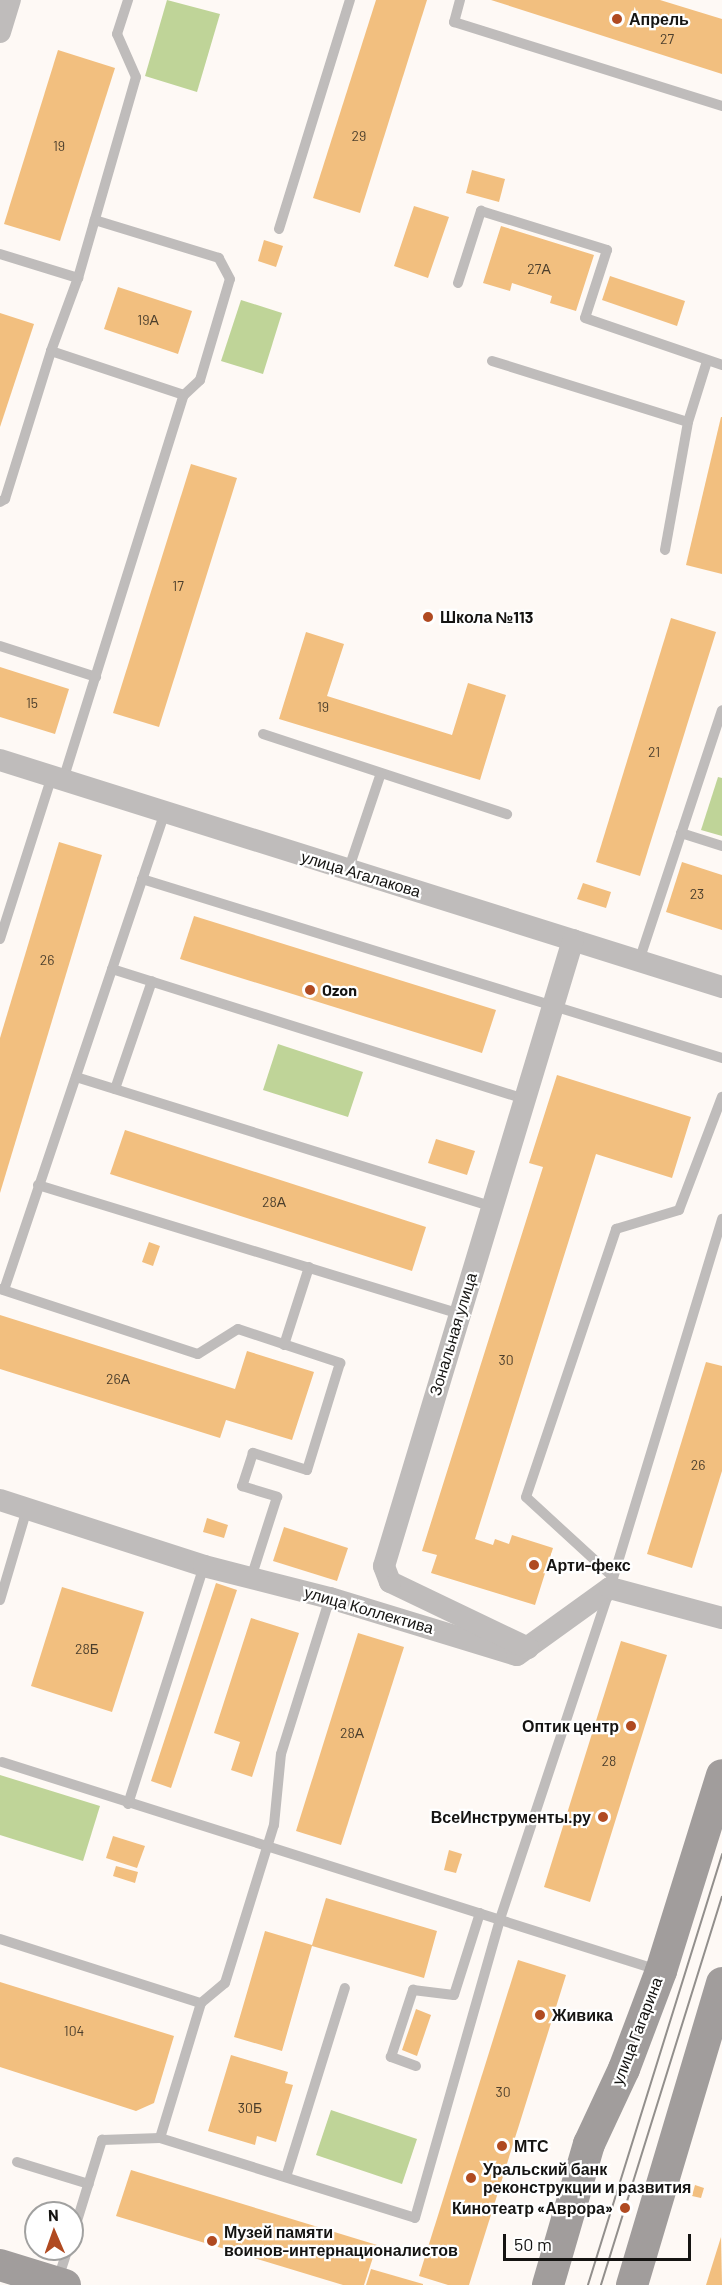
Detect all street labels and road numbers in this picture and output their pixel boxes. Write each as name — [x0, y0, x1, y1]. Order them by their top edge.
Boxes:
street label: улица Агалакова — [299, 847, 423, 901]
street label: Зональная улица — [425, 1270, 481, 1398]
street label: улица Коллектива — [302, 1582, 436, 1638]
street label: улица Гагарина — [608, 1974, 666, 2088]

